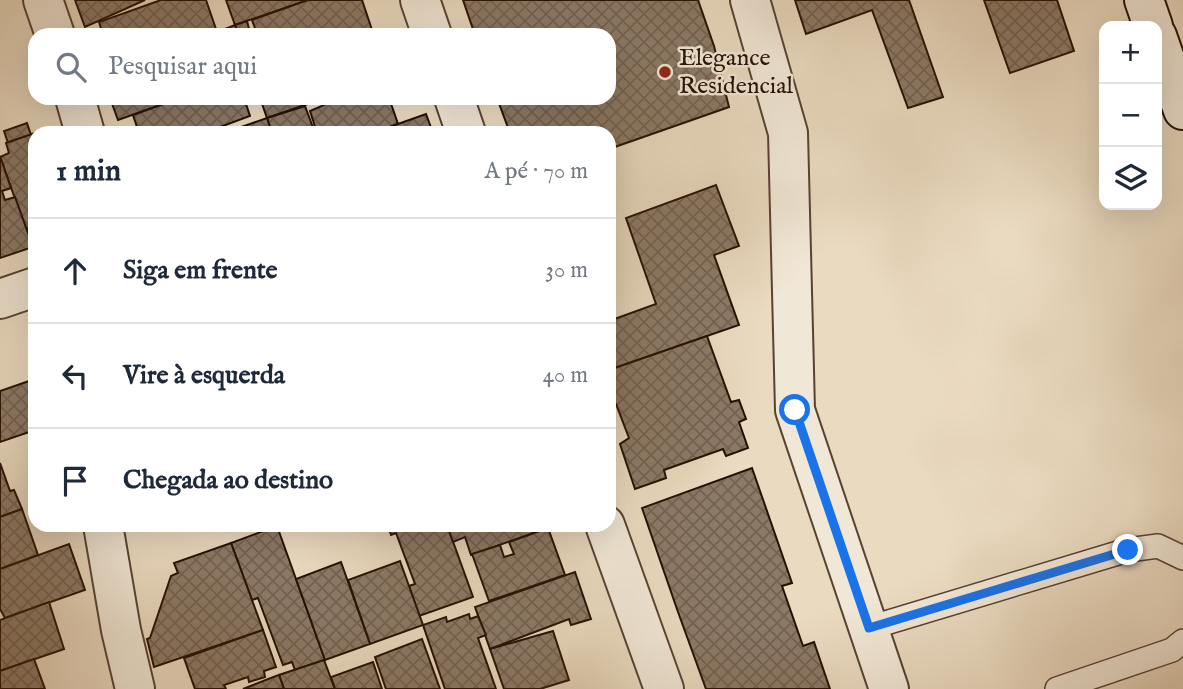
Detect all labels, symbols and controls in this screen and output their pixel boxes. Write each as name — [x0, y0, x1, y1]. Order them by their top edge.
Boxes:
map controls — [1099, 21, 1162, 210]
button: + — [1099, 21, 1162, 84]
search box — [28, 28, 616, 105]
place label: Elegance Residencial — [679, 43, 794, 102]
icon: search — [52, 48, 90, 86]
text: Pesquisar aqui — [108, 50, 257, 83]
marker: Elegance Residencial — [657, 64, 673, 80]
button: − — [1099, 84, 1162, 147]
button: layers — [1099, 147, 1162, 210]
text: 1 min — [56, 153, 121, 191]
text: A pé · 70 m — [484, 157, 588, 186]
icon: ahead — [56, 252, 94, 290]
text: Siga em frente — [123, 254, 278, 287]
text: 30 m — [545, 256, 588, 285]
icon: left — [56, 357, 94, 395]
text: Vire à esquerda — [123, 359, 285, 392]
text: 40 m — [543, 361, 588, 390]
route start — [779, 394, 810, 425]
icon: arrive — [56, 462, 94, 500]
text: Chegada ao destino — [123, 464, 333, 497]
route end — [1112, 534, 1143, 565]

